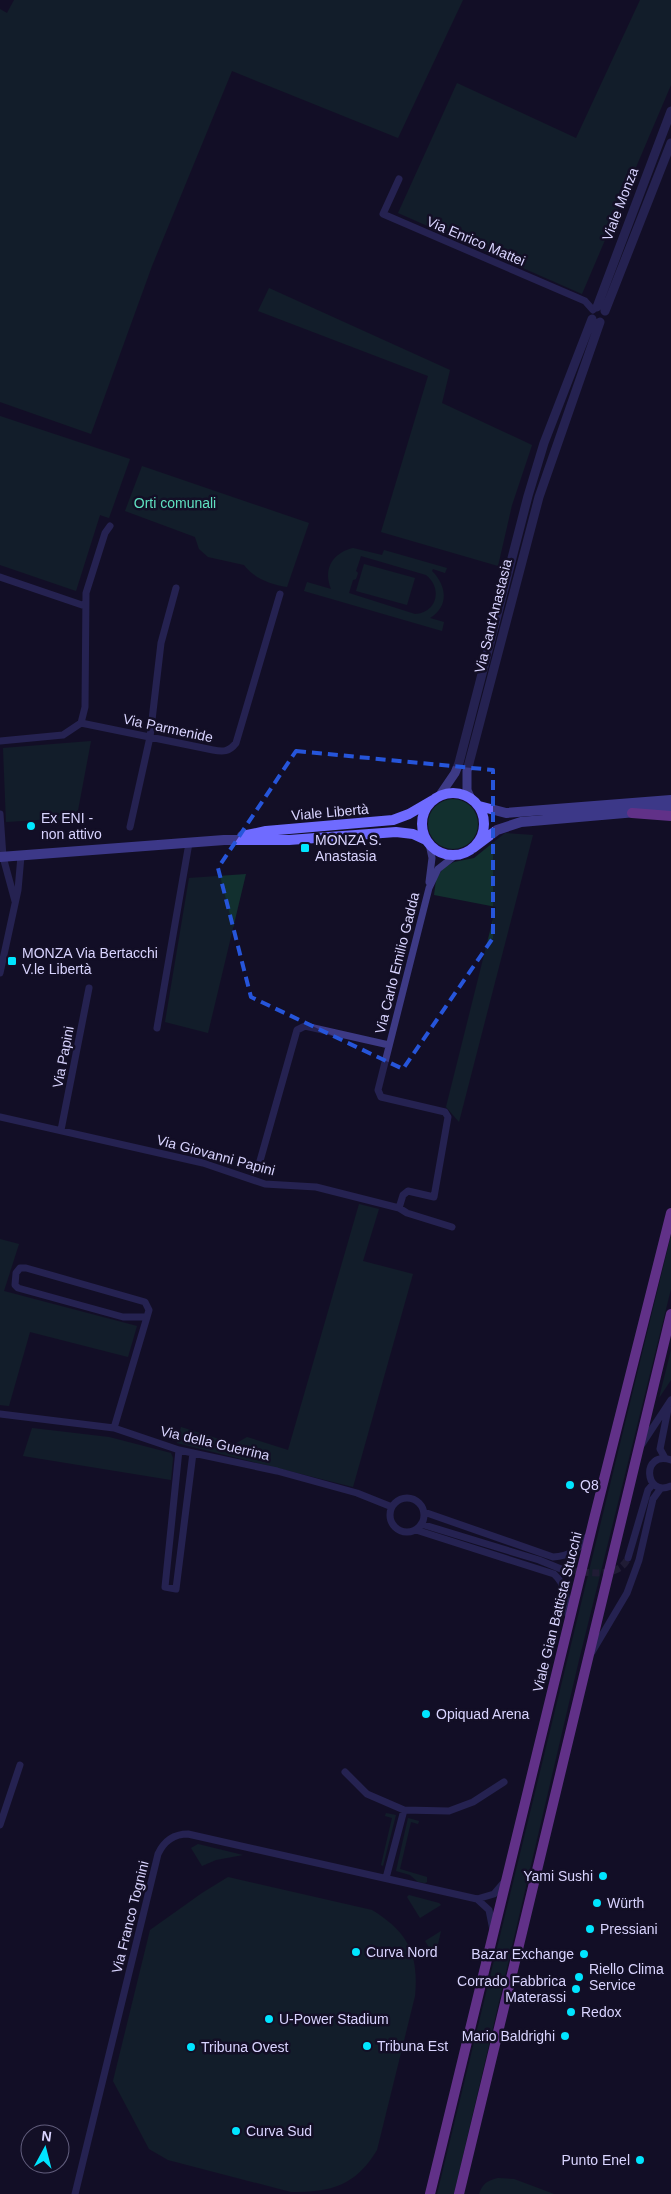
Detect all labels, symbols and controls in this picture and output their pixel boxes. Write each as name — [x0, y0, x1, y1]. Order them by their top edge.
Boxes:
street label: Viale Monza — [599, 165, 641, 243]
street label: Via Enrico Mattei — [424, 213, 528, 269]
park label: Orti comunali — [134, 495, 216, 511]
street label: Via Sant'Anastasia — [471, 557, 515, 675]
street label: Via Parmenide — [122, 711, 215, 745]
street label: Viale Libertà — [291, 801, 370, 823]
place label: Ex ENI - non attivo — [41, 810, 102, 842]
marker: Ex ENI - non attivo — [25, 820, 37, 832]
place label: MONZA S. Anastasia — [315, 832, 382, 864]
marker: MONZA S. Anastasia — [299, 842, 311, 854]
street label: Via Carlo Emilio Gadda — [372, 890, 422, 1035]
place label: MONZA Via Bertacchi V.le Libertà — [22, 945, 158, 977]
marker: MONZA Via Bertacchi V.le Libertà — [6, 955, 18, 967]
street label: Via Papini — [49, 1025, 77, 1089]
street label: Via Giovanni Papini — [155, 1131, 277, 1179]
street label: Via della Guerrina — [159, 1423, 271, 1463]
place label: Q8 — [580, 1477, 599, 1493]
marker: Q8 — [564, 1479, 576, 1491]
street label: Viale Gian Battista Stucchi — [529, 1530, 585, 1694]
place label: Opiquad Arena — [436, 1706, 530, 1722]
marker: Opiquad Arena — [420, 1708, 432, 1720]
street label: Via Franco Tognini — [108, 1859, 152, 1975]
place label: Yami Sushi — [523, 1868, 593, 1884]
marker: Yami Sushi — [597, 1870, 609, 1882]
place label: Würth — [607, 1895, 644, 1911]
marker: Würth — [591, 1897, 603, 1909]
place label: Pressiani — [600, 1921, 658, 1937]
marker: Pressiani — [584, 1923, 596, 1935]
place label: Curva Nord — [366, 1944, 438, 1960]
marker: Curva Nord — [350, 1946, 362, 1958]
place label: Bazar Exchange — [471, 1946, 574, 1962]
marker: Bazar Exchange — [578, 1948, 590, 1960]
place label: Riello Clima Service — [589, 1961, 664, 1993]
marker: Riello Clima Service — [573, 1971, 585, 1983]
place label: Corrado Fabbrica Materassi — [457, 1973, 566, 2005]
marker: Corrado Fabbrica Materassi — [570, 1983, 582, 1995]
place label: Redox — [581, 2004, 621, 2020]
marker: Redox — [565, 2006, 577, 2018]
place label: U-Power Stadium — [279, 2011, 389, 2027]
marker: U-Power Stadium — [263, 2013, 275, 2025]
place label: Mario Baldrighi — [462, 2028, 555, 2044]
marker: Mario Baldrighi — [559, 2030, 571, 2042]
place label: Tribuna Est — [377, 2038, 448, 2054]
place label: Tribuna Ovest — [201, 2039, 289, 2055]
marker: Tribuna Est — [361, 2040, 373, 2052]
marker: Tribuna Ovest — [185, 2041, 197, 2053]
place label: Curva Sud — [246, 2123, 312, 2139]
north arrow — [20, 2124, 70, 2174]
marker: Curva Sud — [230, 2125, 242, 2137]
text: N — [41, 2128, 53, 2145]
place label: Punto Enel — [562, 2152, 630, 2168]
marker: Punto Enel — [634, 2154, 646, 2166]

